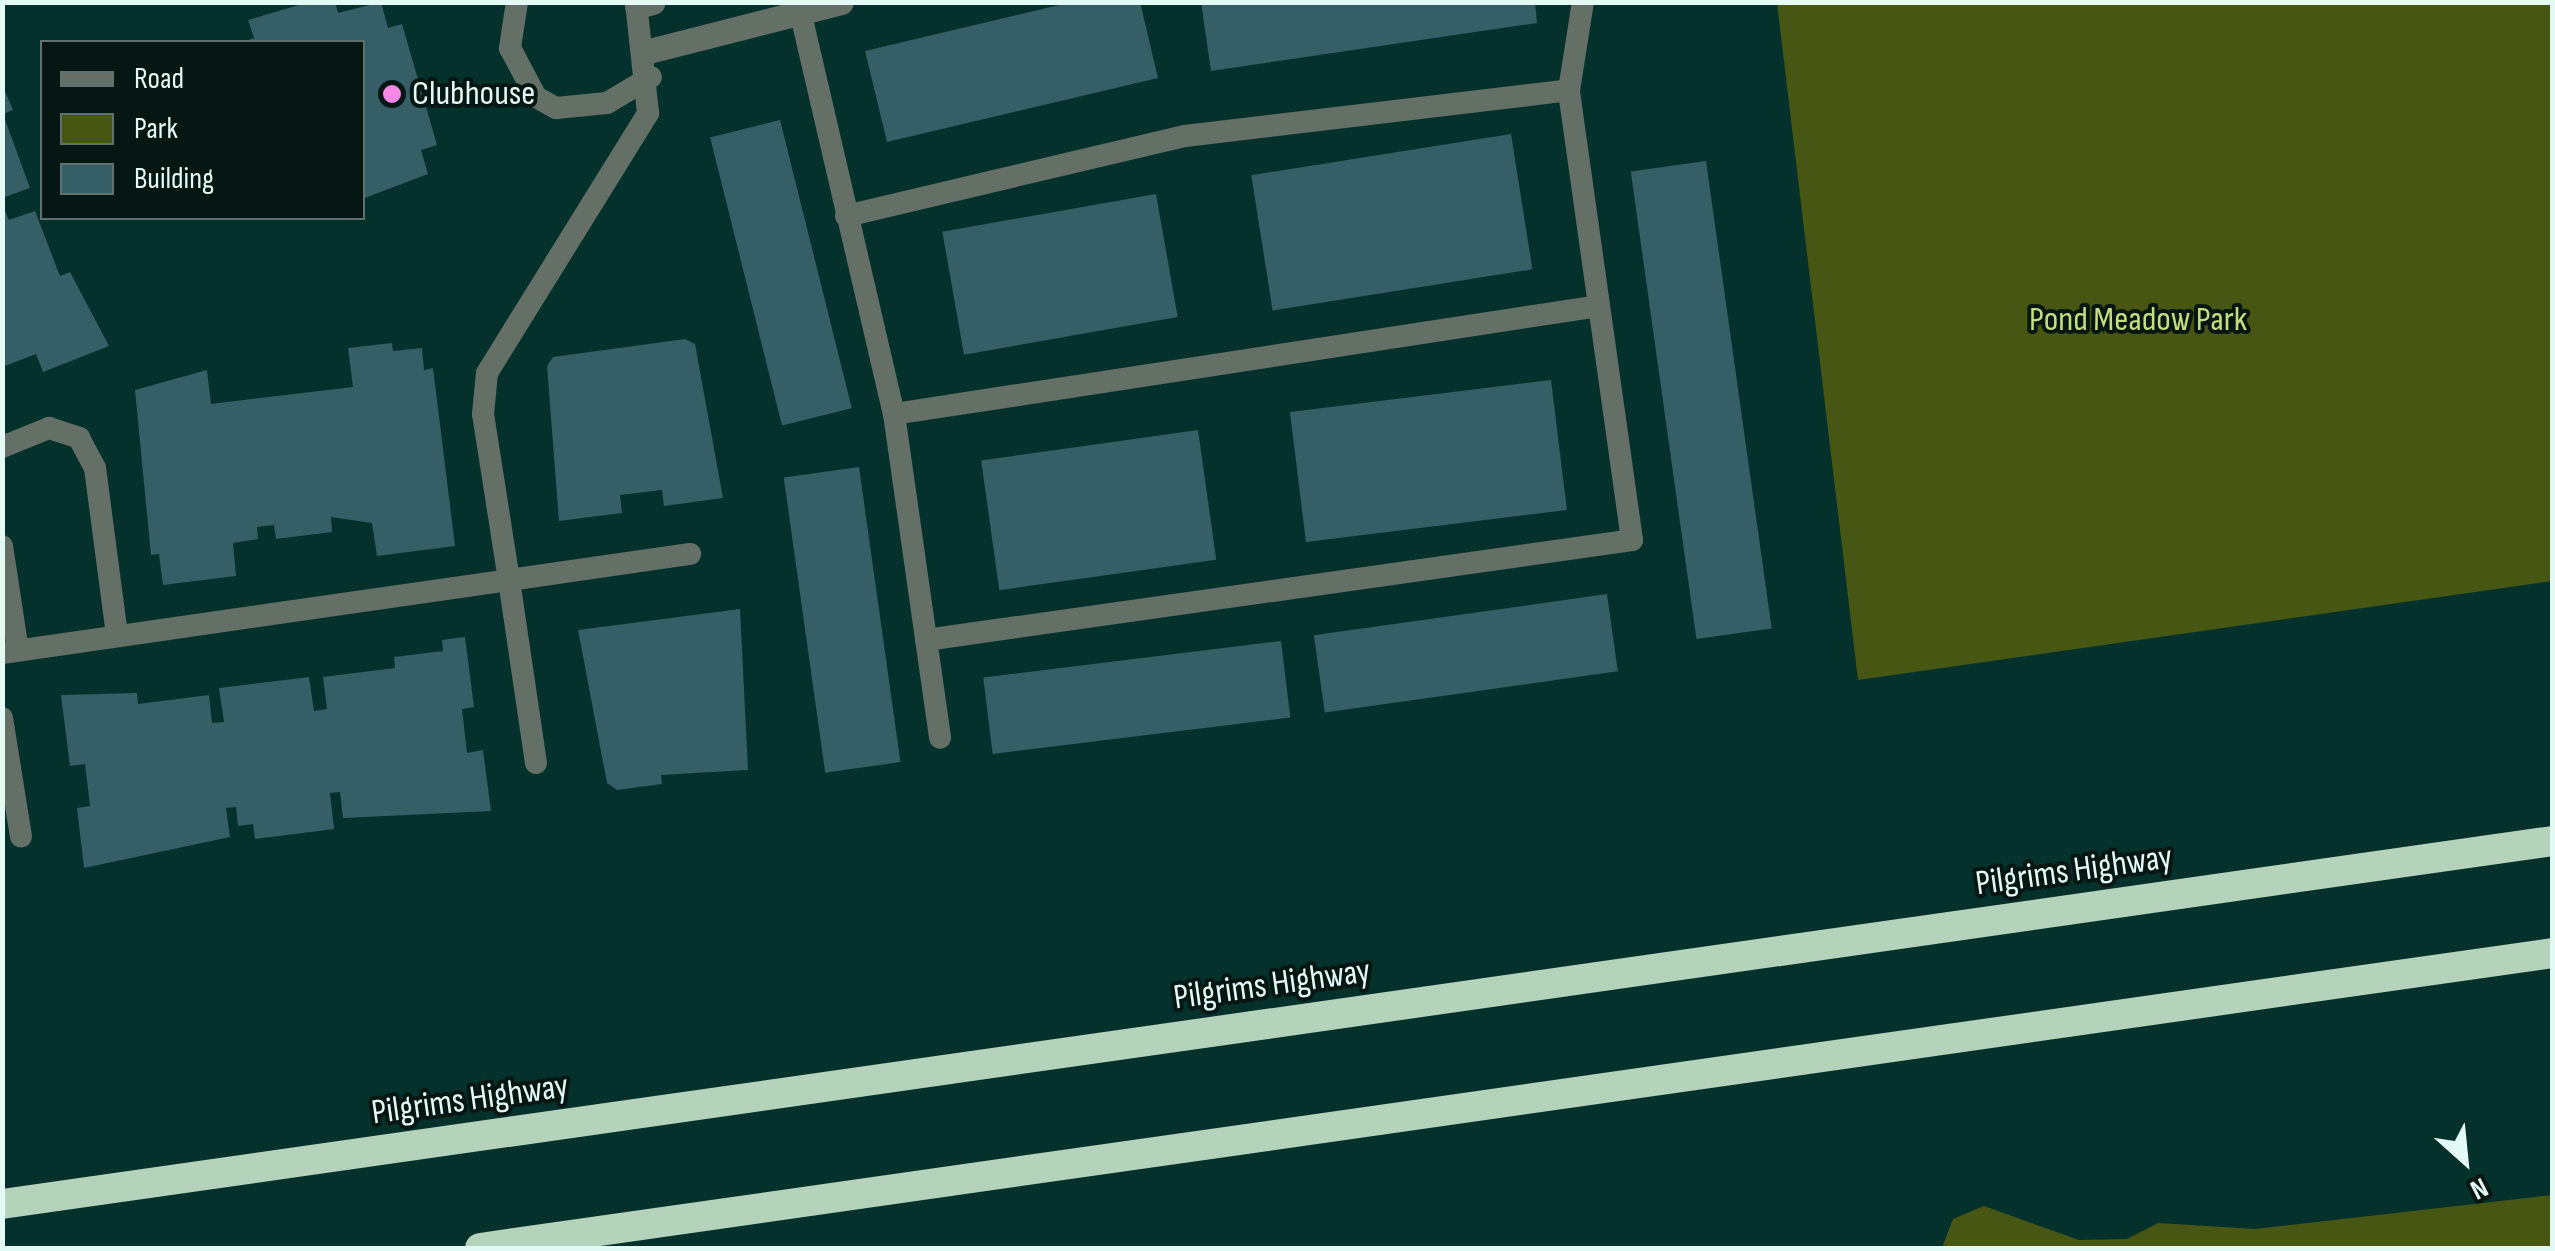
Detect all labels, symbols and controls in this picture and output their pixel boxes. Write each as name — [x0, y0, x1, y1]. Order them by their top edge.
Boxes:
legend — [40, 40, 365, 220]
text: Road — [134, 61, 184, 97]
place label: Clubhouse — [412, 73, 535, 115]
marker: Clubhouse — [381, 83, 403, 105]
text: Park — [134, 111, 178, 147]
text: Building — [134, 161, 214, 197]
park label: Pond Meadow Park — [2029, 299, 2247, 341]
street label: Pilgrims Highway — [1973, 836, 2175, 906]
street label: Pilgrims Highway — [1171, 950, 1373, 1020]
street label: Pilgrims Highway — [369, 1065, 571, 1135]
north arrow — [2415, 1111, 2515, 1211]
text: N — [2465, 1170, 2493, 1206]

